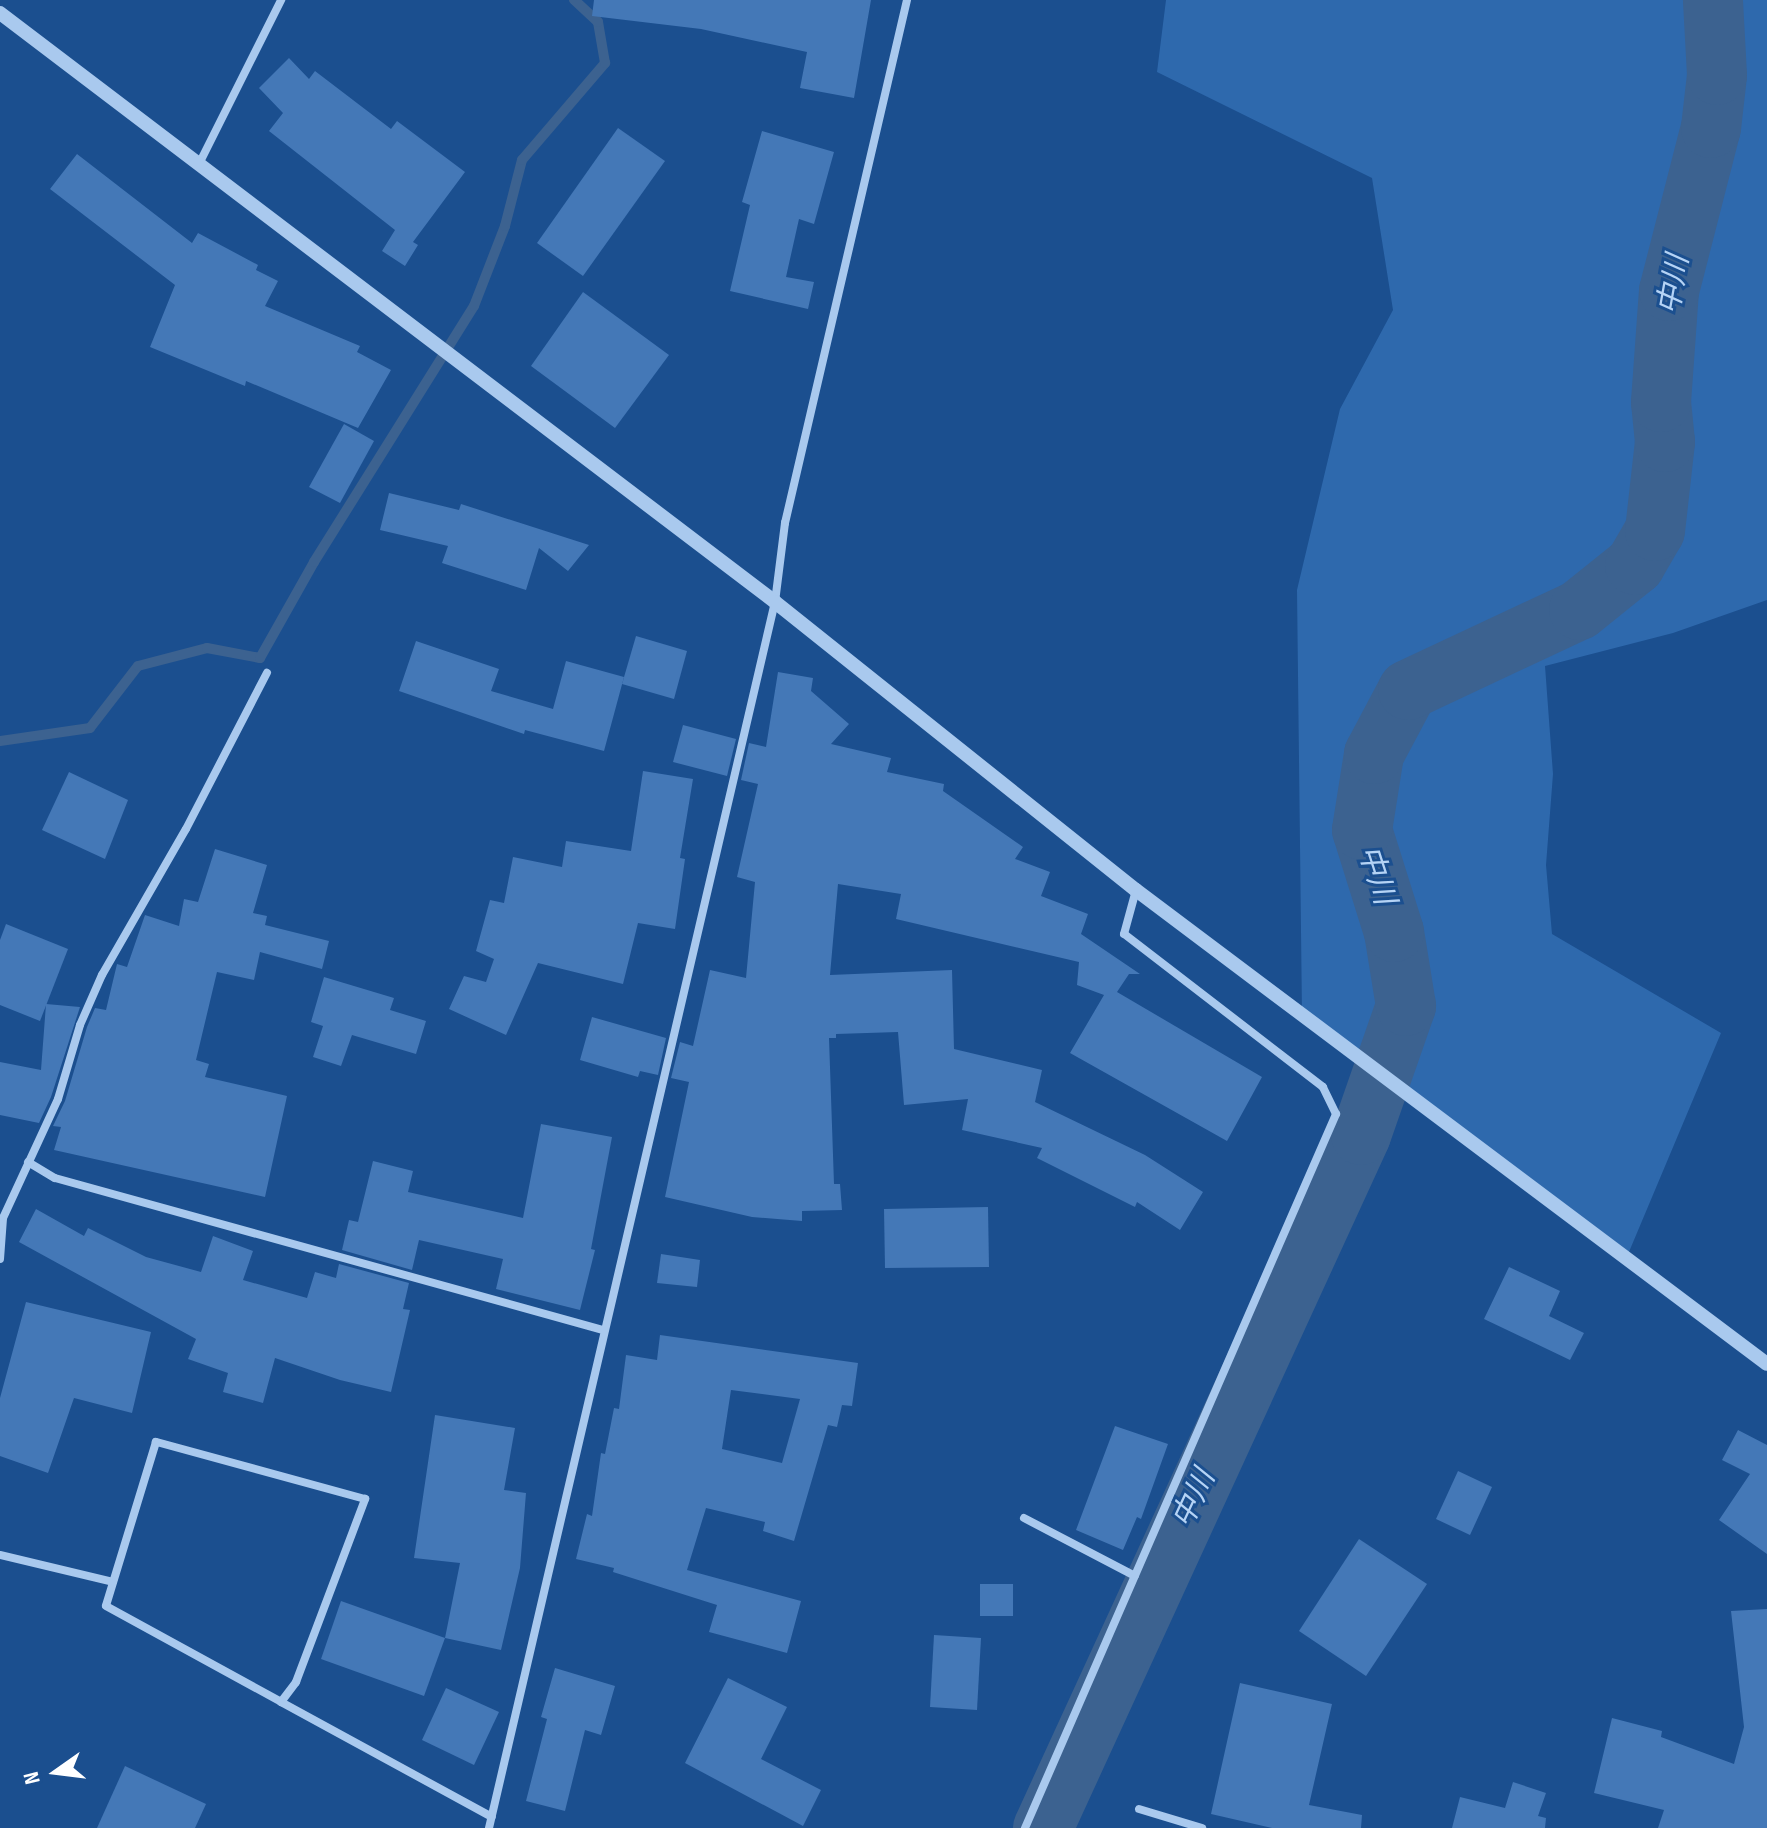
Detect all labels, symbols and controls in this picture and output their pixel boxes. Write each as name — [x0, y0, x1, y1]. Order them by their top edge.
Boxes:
water label: 中川 — [1651, 252, 1697, 318]
water label: 中川 — [1350, 841, 1402, 909]
water label: 中川 — [1165, 1464, 1223, 1534]
north arrow — [16, 1732, 96, 1812]
text: N — [18, 1769, 47, 1787]

